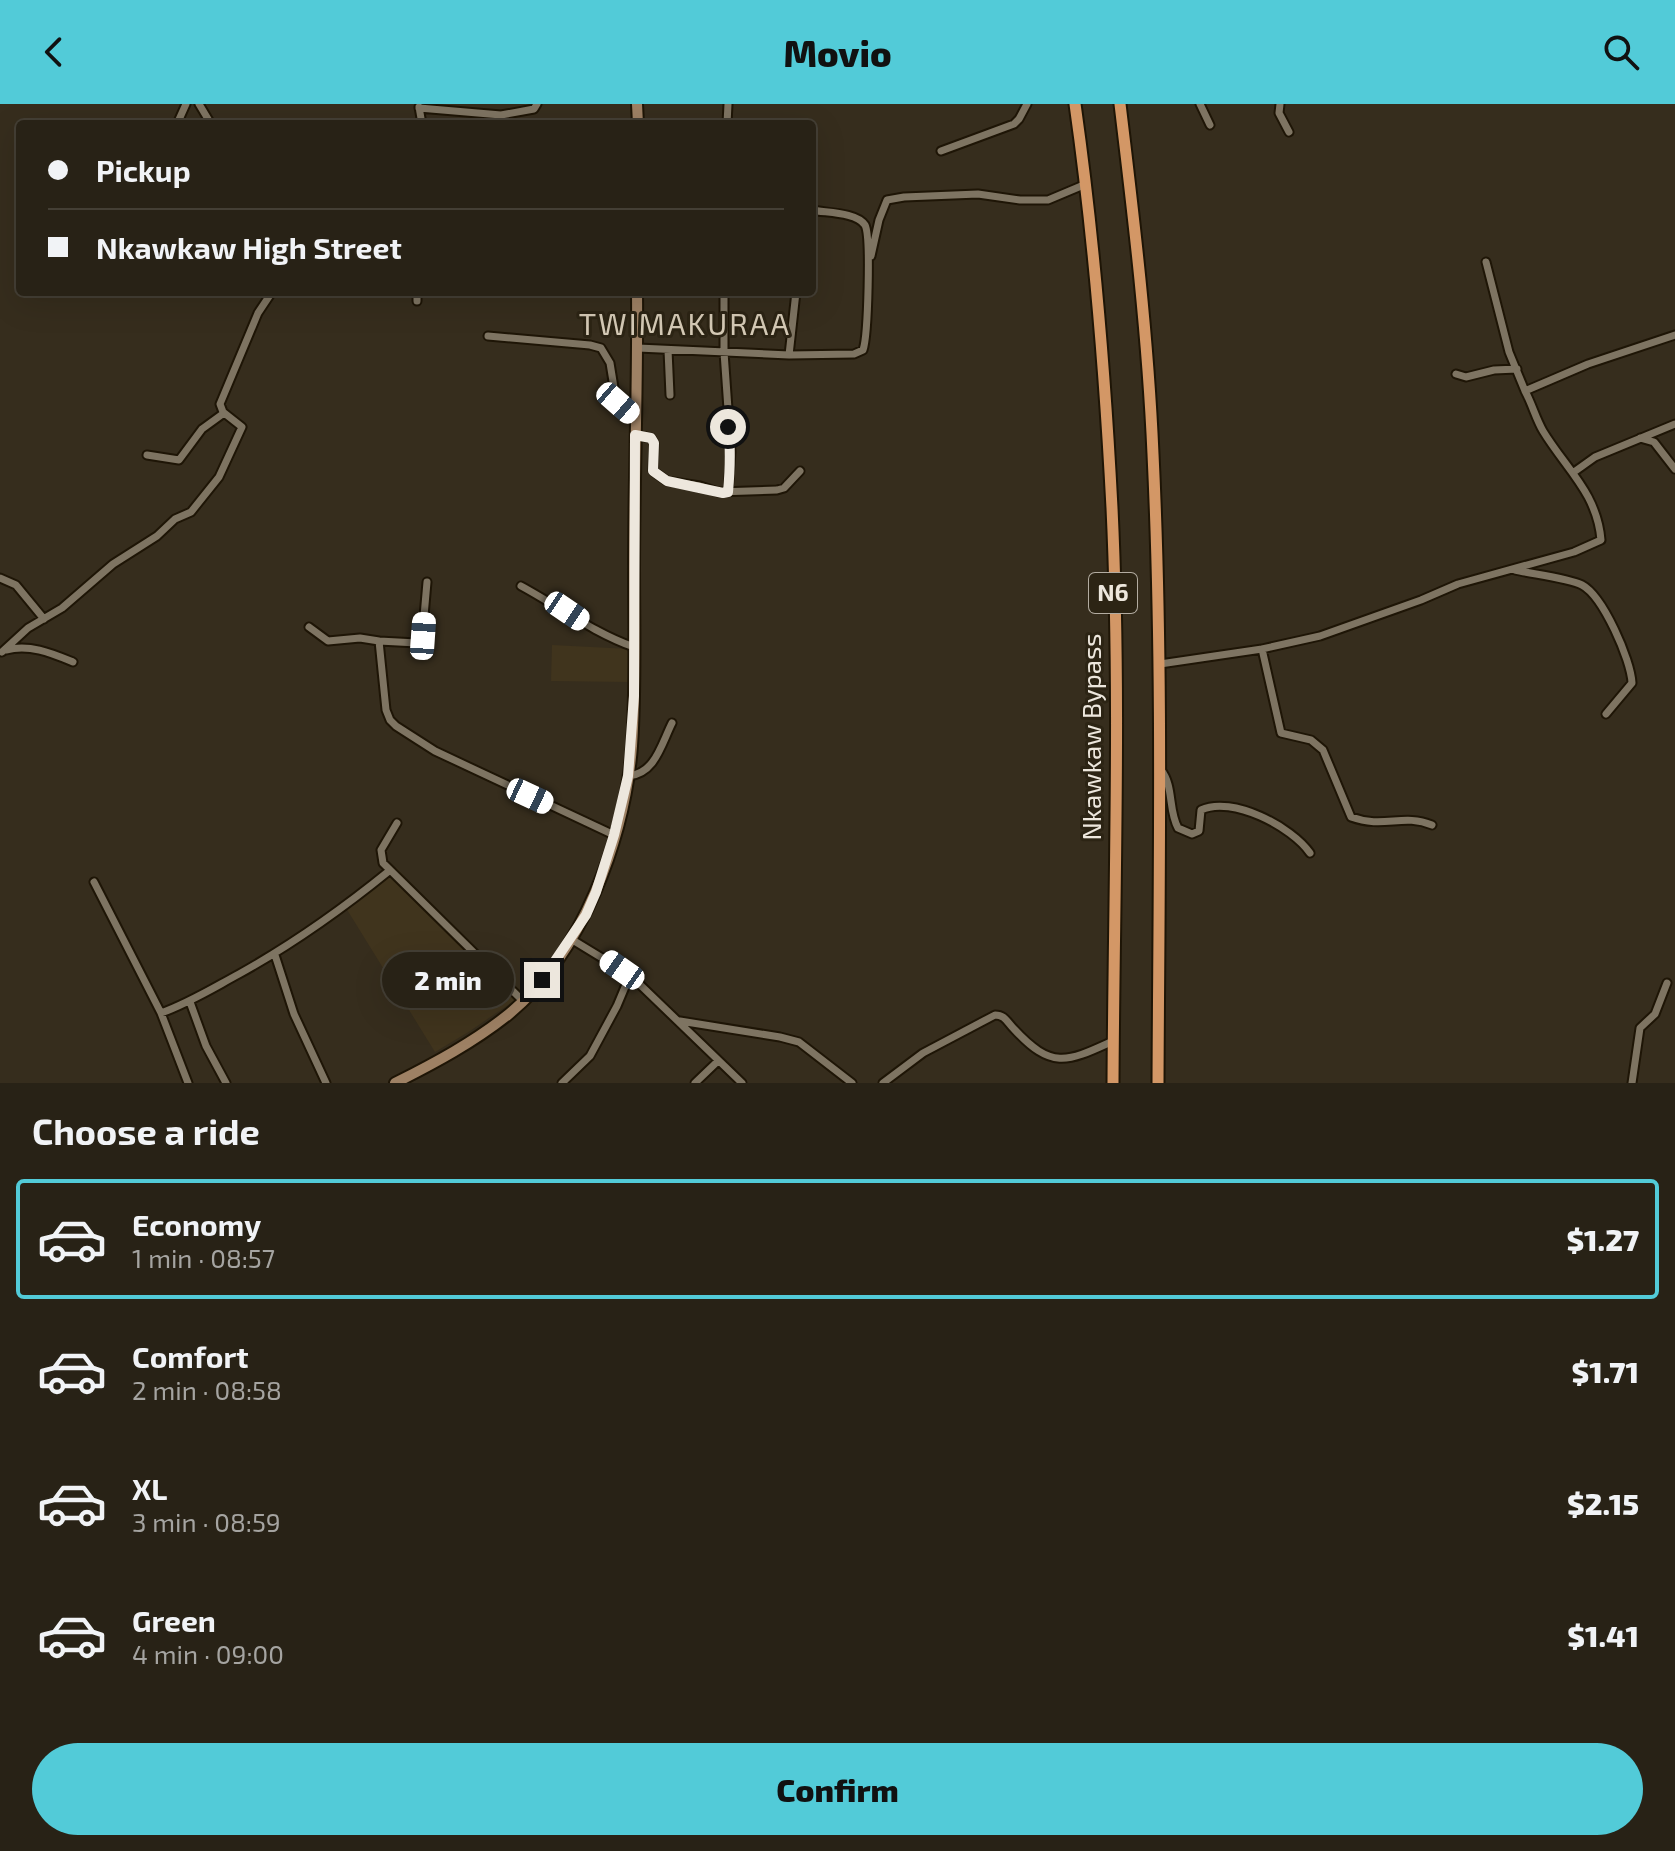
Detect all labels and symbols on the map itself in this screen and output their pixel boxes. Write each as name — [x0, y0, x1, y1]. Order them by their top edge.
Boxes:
district label: TWIMAKURAA — [579, 305, 791, 341]
car — [592, 378, 644, 428]
route start — [710, 409, 746, 445]
road number: N6 — [1089, 573, 1137, 613]
car — [540, 588, 594, 634]
car — [409, 611, 437, 661]
street label: Nkawkaw Bypass — [1075, 633, 1106, 841]
car — [503, 775, 557, 817]
car — [595, 946, 649, 994]
callout: 2 min — [382, 952, 514, 1008]
route end — [524, 962, 560, 998]

